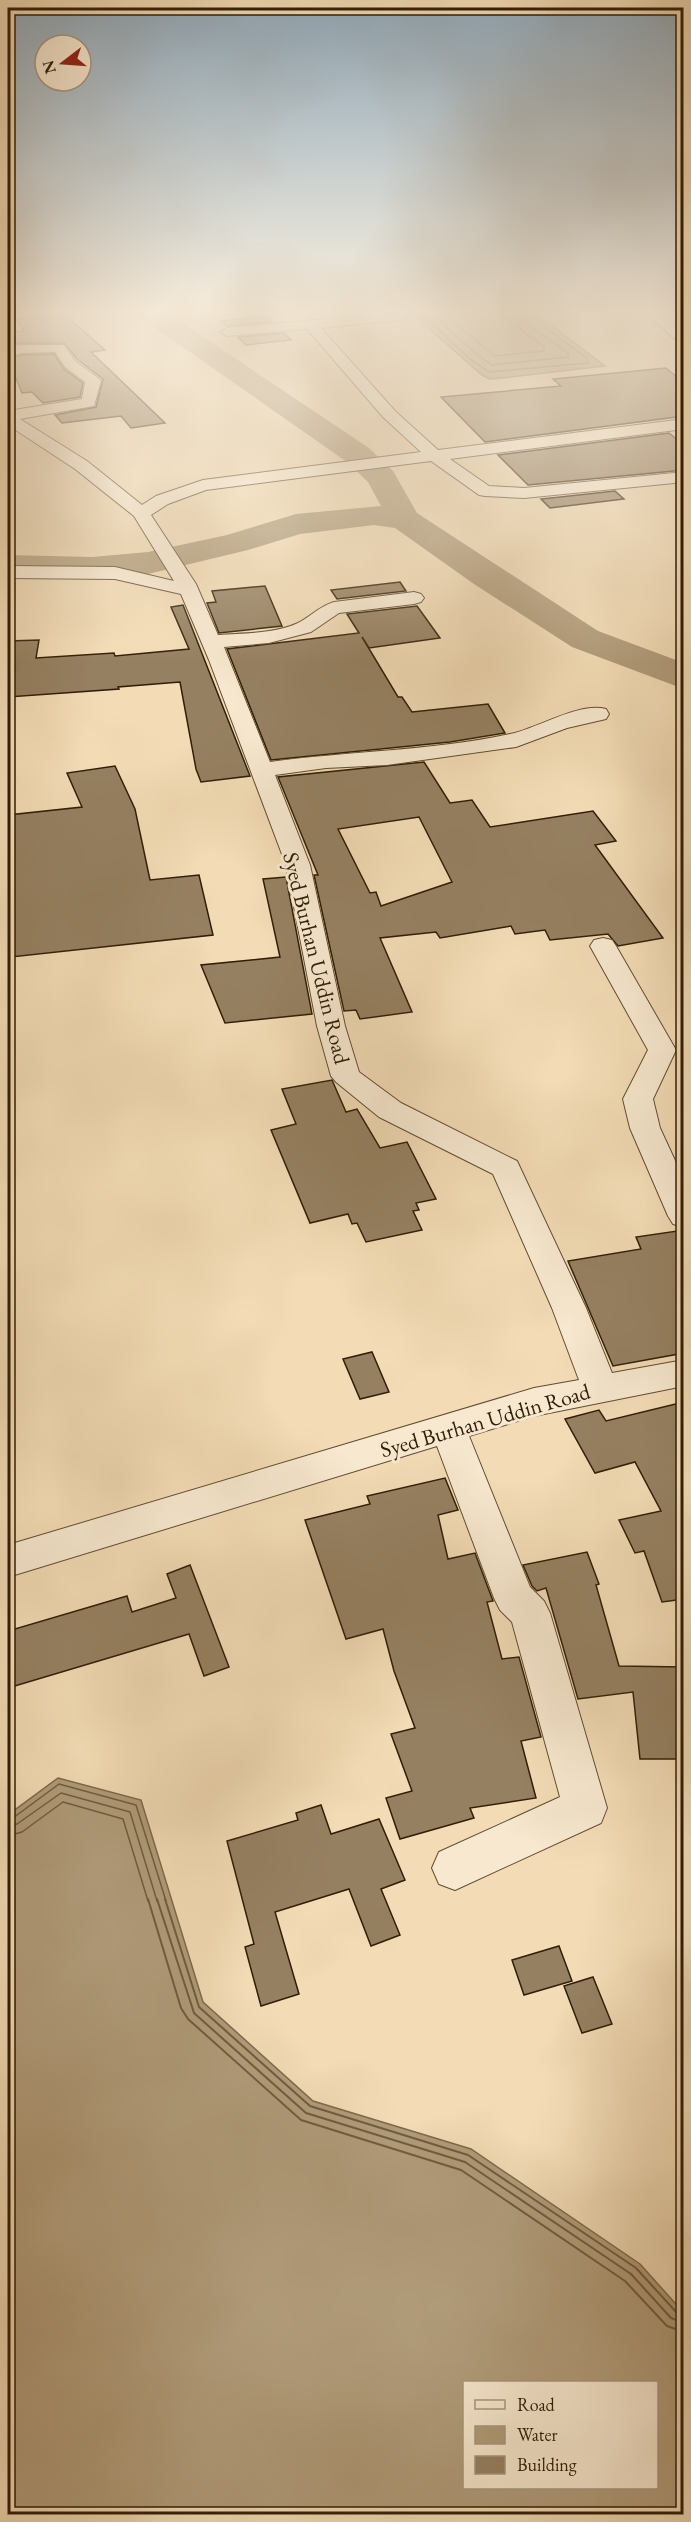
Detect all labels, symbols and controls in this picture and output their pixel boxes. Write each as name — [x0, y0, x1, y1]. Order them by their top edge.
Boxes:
north arrow — [33, 33, 93, 93]
text: N — [37, 58, 61, 77]
street label: Syed Burhan Uddin Road — [276, 849, 357, 1068]
street label: Syed Burhan Uddin Road — [377, 1376, 594, 1464]
legend — [463, 2381, 658, 2489]
text: Road — [517, 2393, 556, 2416]
text: Water — [517, 2423, 558, 2446]
text: Building — [517, 2453, 577, 2476]

